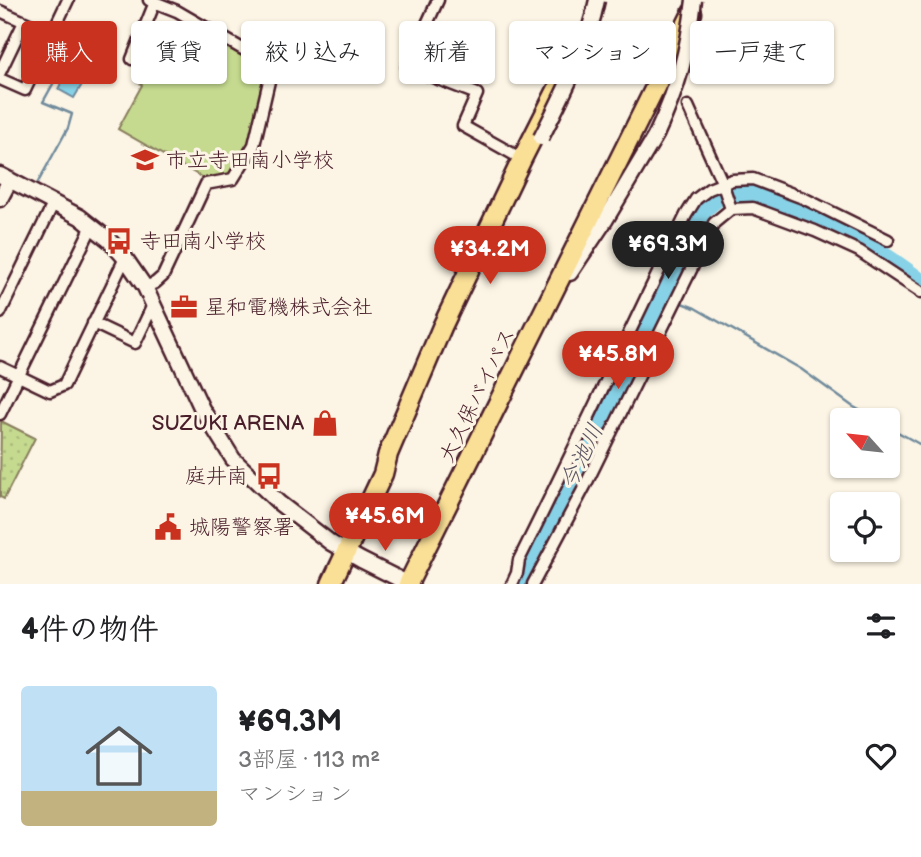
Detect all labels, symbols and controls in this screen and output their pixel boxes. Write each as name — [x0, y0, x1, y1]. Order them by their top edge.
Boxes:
chip: 購入 — [21, 21, 117, 84]
chip: 賃貸 — [131, 21, 227, 84]
chip: 絞り込み — [241, 21, 385, 84]
chip: 新着 — [399, 21, 495, 84]
chip: マンション — [509, 21, 676, 84]
chip: 一戸建て — [690, 21, 834, 84]
school or university icon: 市立寺田南小学校 — [130, 145, 160, 175]
place label: 市立寺田南小学校 — [166, 148, 334, 173]
pin: ¥69.3M — [611, 222, 725, 281]
bus stop icon: 寺田南小学校 — [104, 226, 134, 256]
pin: ¥34.2M — [433, 226, 547, 286]
place label: 寺田南小学校 — [140, 229, 266, 254]
text: ¥69.3M — [628, 230, 708, 258]
text: ¥34.2M — [450, 235, 530, 263]
office icon: 星和電機株式会社 — [169, 292, 199, 322]
place label: 星和電機株式会社 — [205, 295, 373, 320]
street label: 大久保バイパス — [434, 324, 521, 467]
pin: ¥45.8M — [561, 332, 675, 391]
text: ¥45.8M — [578, 340, 658, 368]
shop icon: SUZUKI ARENA — [310, 408, 340, 438]
north arrow — [830, 408, 900, 478]
map controls — [830, 408, 900, 562]
place label: SUZUKI ARENA — [152, 411, 304, 436]
water label: 今池川 — [554, 419, 610, 494]
bus stop icon: 庭井南 — [254, 461, 284, 491]
place label: 庭井南 — [185, 464, 248, 489]
button: locate — [830, 492, 900, 562]
pin: ¥45.6M — [328, 494, 442, 553]
text: ¥45.6M — [345, 502, 425, 530]
public building icon: 城陽警察署 — [153, 512, 183, 542]
place label: 城陽警察署 — [189, 515, 294, 540]
icon: filters — [862, 607, 900, 645]
text: 4件の物件 — [21, 612, 159, 648]
text: ¥69.3M — [238, 704, 342, 740]
icon: home — [77, 714, 161, 798]
icon: heart — [862, 737, 900, 775]
text: 3部屋 · 113 m² — [238, 746, 380, 774]
text: マンション — [238, 780, 352, 808]

